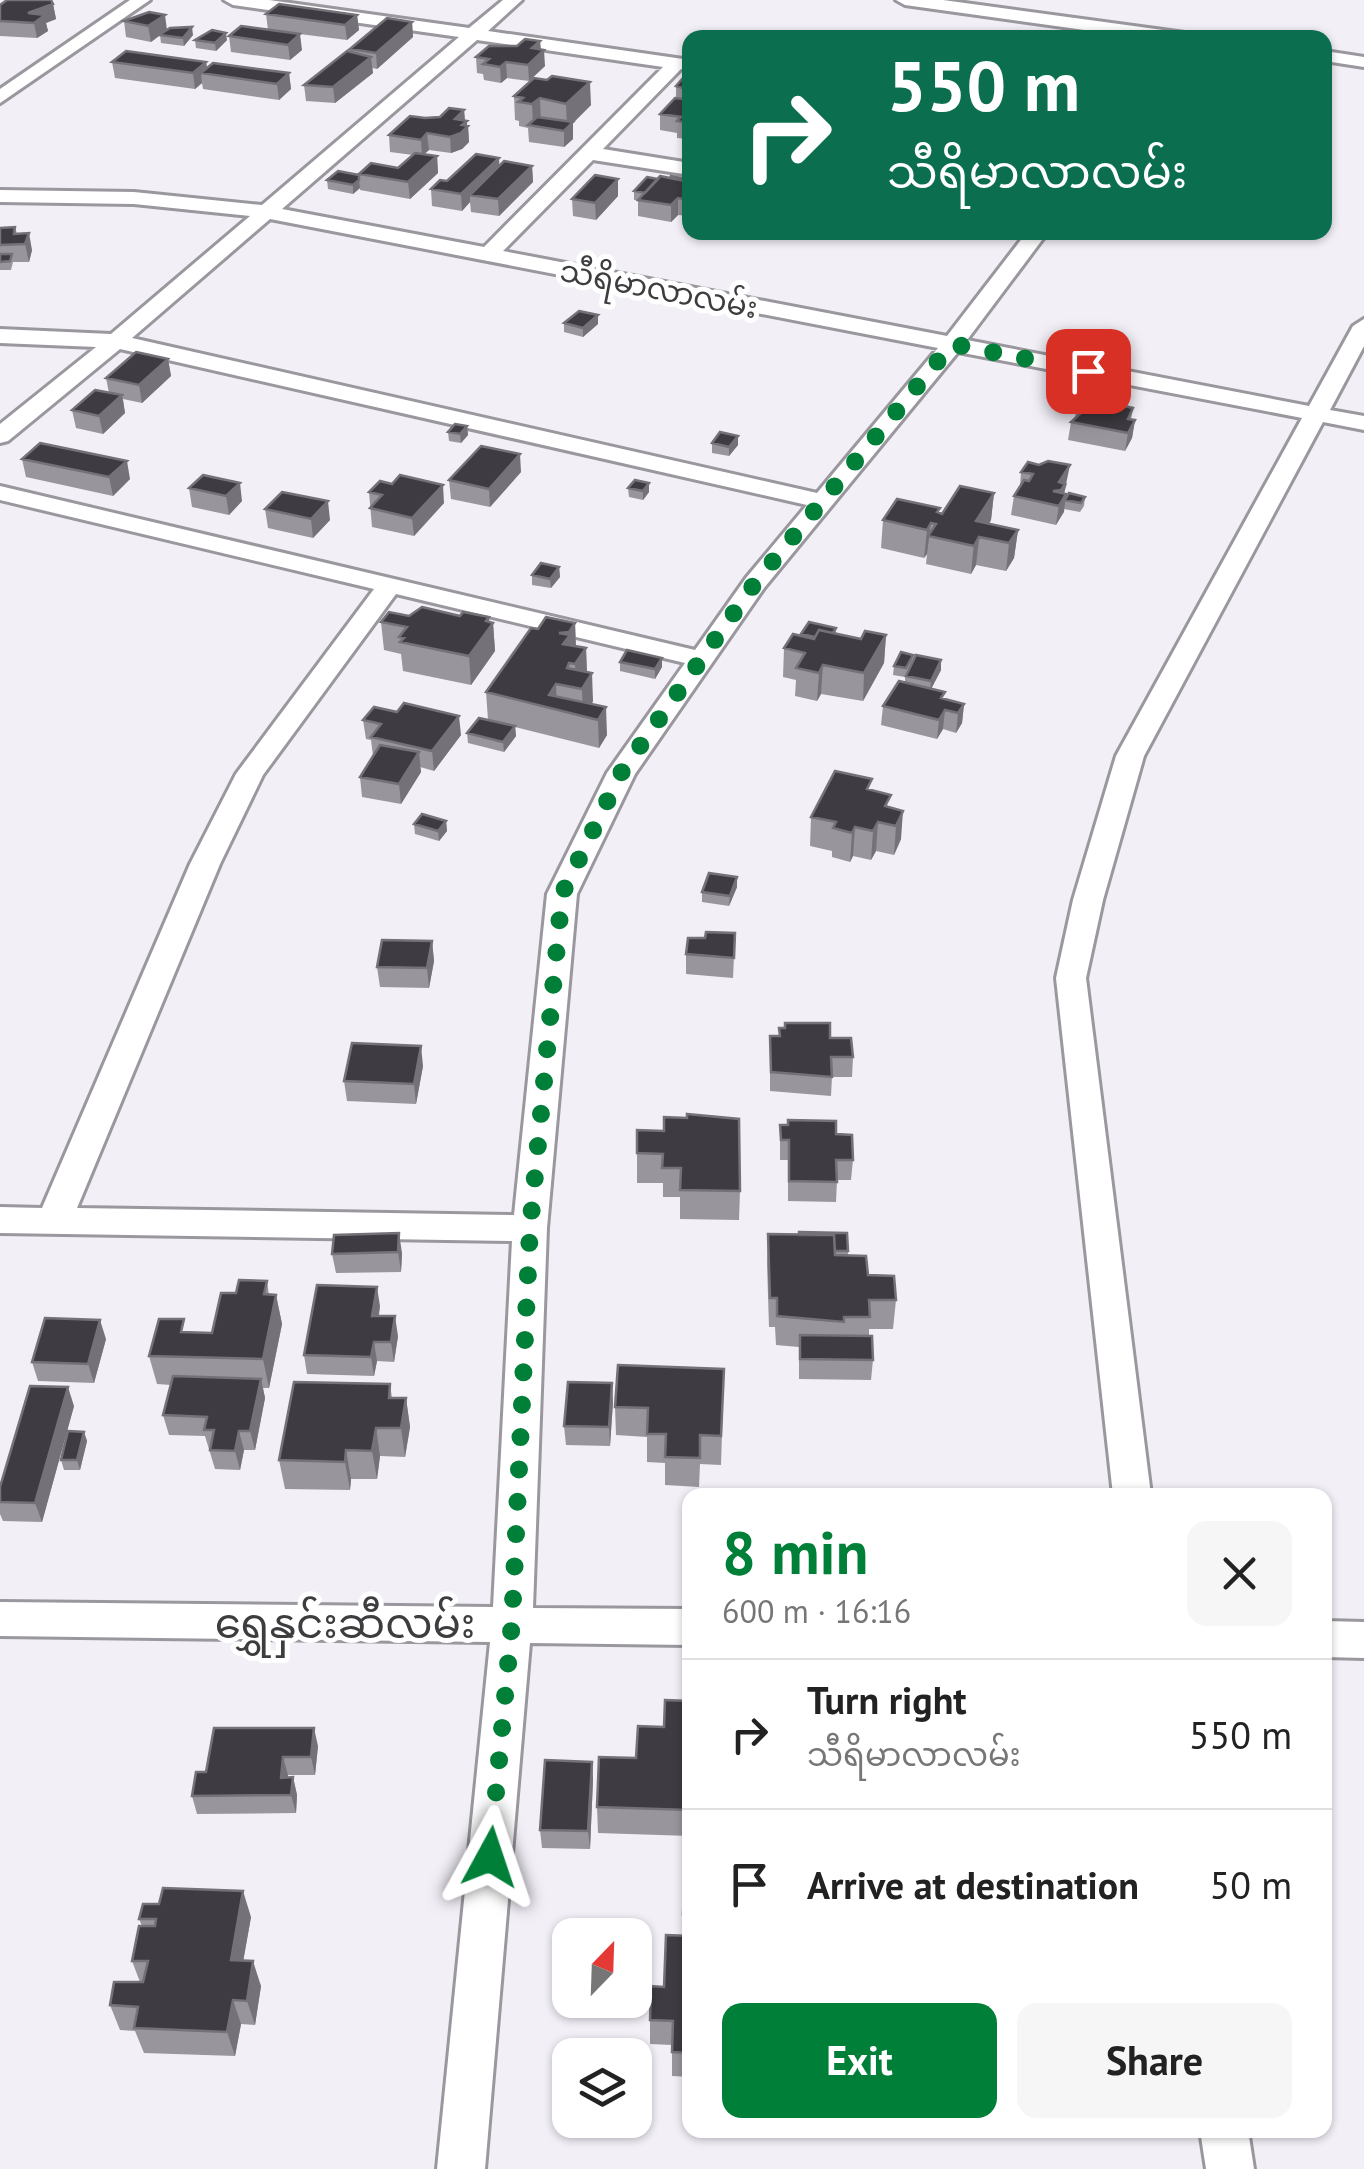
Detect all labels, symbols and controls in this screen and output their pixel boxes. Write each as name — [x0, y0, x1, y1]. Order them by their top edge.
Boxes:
text: 550 m — [887, 40, 1080, 130]
icon: right — [722, 70, 852, 200]
text: သီရိမာလာလမ်း — [887, 142, 1187, 200]
street label: သီရိမာလာလမ်း — [556, 249, 761, 333]
pin — [1046, 329, 1131, 414]
icon: arrive — [1061, 344, 1116, 399]
text: 8 min — [722, 1513, 868, 1591]
button: close — [1187, 1521, 1292, 1626]
text: 600 m · 16:16 — [722, 1590, 911, 1632]
street label: ရွှေနှင်းဆီလမ်း — [215, 1595, 475, 1658]
text: Turn right — [807, 1675, 967, 1724]
icon: right — [722, 1707, 777, 1762]
text: 550 m — [1189, 1710, 1292, 1759]
text: သီရိမာလာလမ်း — [807, 1733, 1021, 1775]
position arrow — [438, 1805, 542, 1909]
icon: arrive — [722, 1857, 777, 1912]
text: Arrive at destination — [807, 1860, 1139, 1909]
text: 50 m — [1210, 1860, 1292, 1909]
north arrow — [552, 1918, 652, 2018]
map controls — [552, 1918, 652, 2138]
button: Exit — [722, 2003, 997, 2118]
button: Share — [1017, 2003, 1292, 2118]
button: layers — [552, 2038, 652, 2138]

